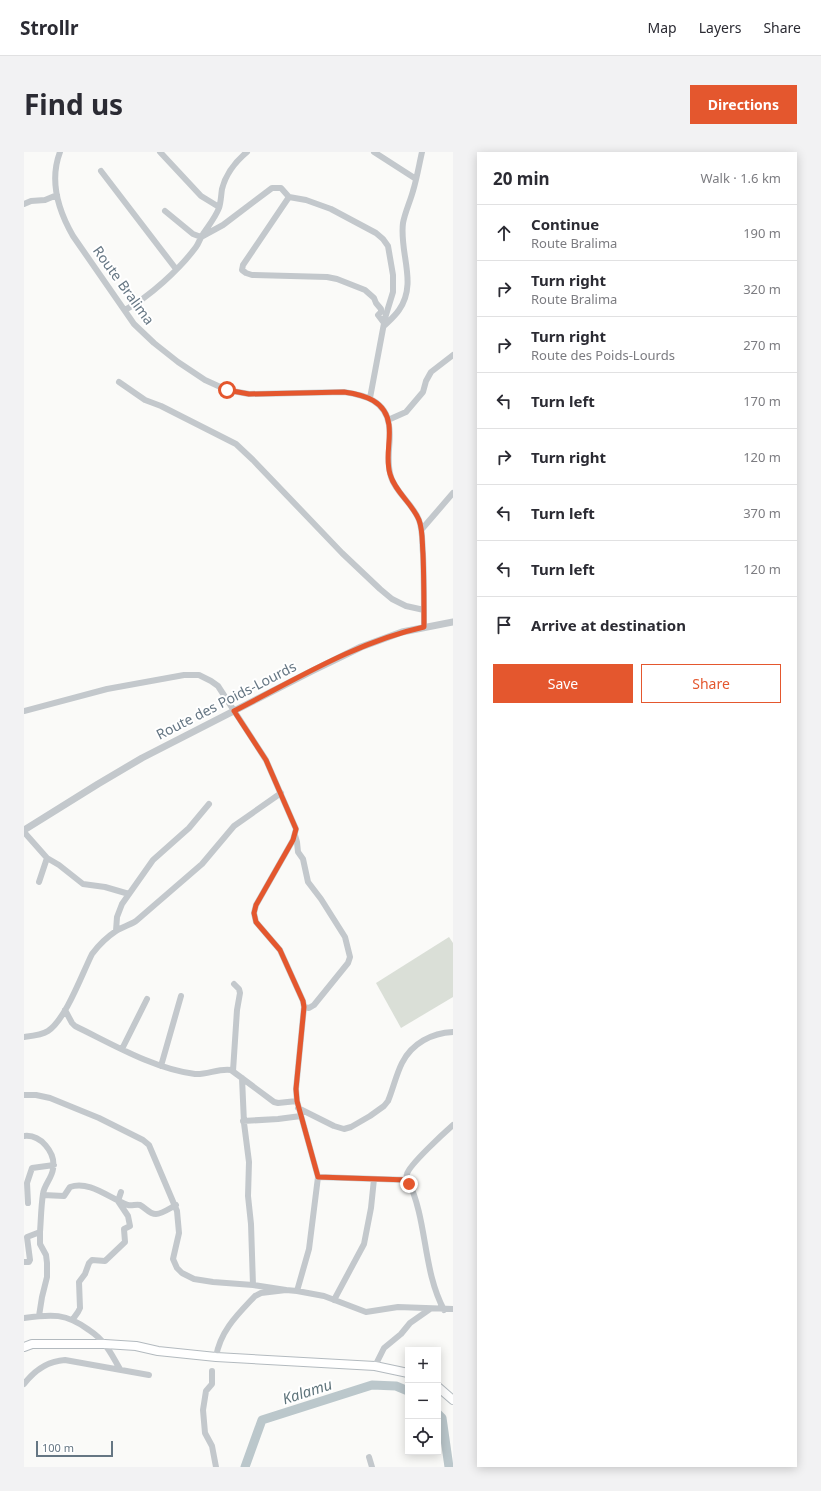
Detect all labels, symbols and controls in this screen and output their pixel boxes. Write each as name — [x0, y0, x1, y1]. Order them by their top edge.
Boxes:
text: Strollr — [20, 15, 79, 41]
text: Map — [648, 18, 677, 37]
text: Layers — [699, 18, 741, 37]
text: Share — [763, 18, 801, 37]
text: Find us — [24, 85, 123, 123]
button: Directions — [690, 85, 797, 124]
text: 20 min — [493, 167, 550, 190]
text: Walk · 1.6 km — [701, 169, 781, 187]
text: Continue — [531, 214, 599, 234]
icon: ahead — [493, 222, 515, 244]
text: 190 m — [743, 224, 781, 242]
text: Route Bralima — [531, 234, 617, 252]
street label: Route Bralima — [89, 242, 159, 328]
text: Turn right — [531, 270, 606, 290]
icon: right — [493, 278, 515, 300]
text: 320 m — [743, 280, 781, 298]
text: Route Bralima — [531, 290, 617, 308]
text: Turn right — [531, 326, 606, 346]
icon: right — [493, 334, 515, 356]
text: 270 m — [743, 336, 781, 354]
text: Route des Poids-Lourds — [531, 346, 675, 364]
route start — [218, 381, 236, 399]
icon: left — [493, 390, 515, 412]
text: Turn left — [531, 391, 595, 411]
text: 170 m — [743, 392, 781, 410]
icon: right — [493, 446, 515, 468]
text: Turn right — [531, 447, 606, 467]
text: 120 m — [743, 448, 781, 466]
icon: left — [493, 502, 515, 524]
text: Turn left — [531, 503, 595, 523]
text: 370 m — [743, 504, 781, 522]
icon: left — [493, 558, 515, 580]
text: Turn left — [531, 559, 595, 579]
text: 120 m — [743, 560, 781, 578]
icon: arrive — [493, 614, 515, 636]
text: Arrive at destination — [531, 615, 686, 635]
street label: Route des Poids-Lourds — [153, 656, 300, 744]
button: Save — [493, 664, 633, 703]
button: Share — [641, 664, 781, 703]
route end — [400, 1175, 418, 1193]
map controls — [405, 1347, 441, 1455]
button: + — [405, 1347, 441, 1383]
water label: Kalamu — [280, 1373, 335, 1408]
button: − — [405, 1383, 441, 1419]
button: locate — [405, 1419, 441, 1455]
scale bar — [36, 1439, 113, 1458]
text: 100 m — [42, 1440, 74, 1455]

